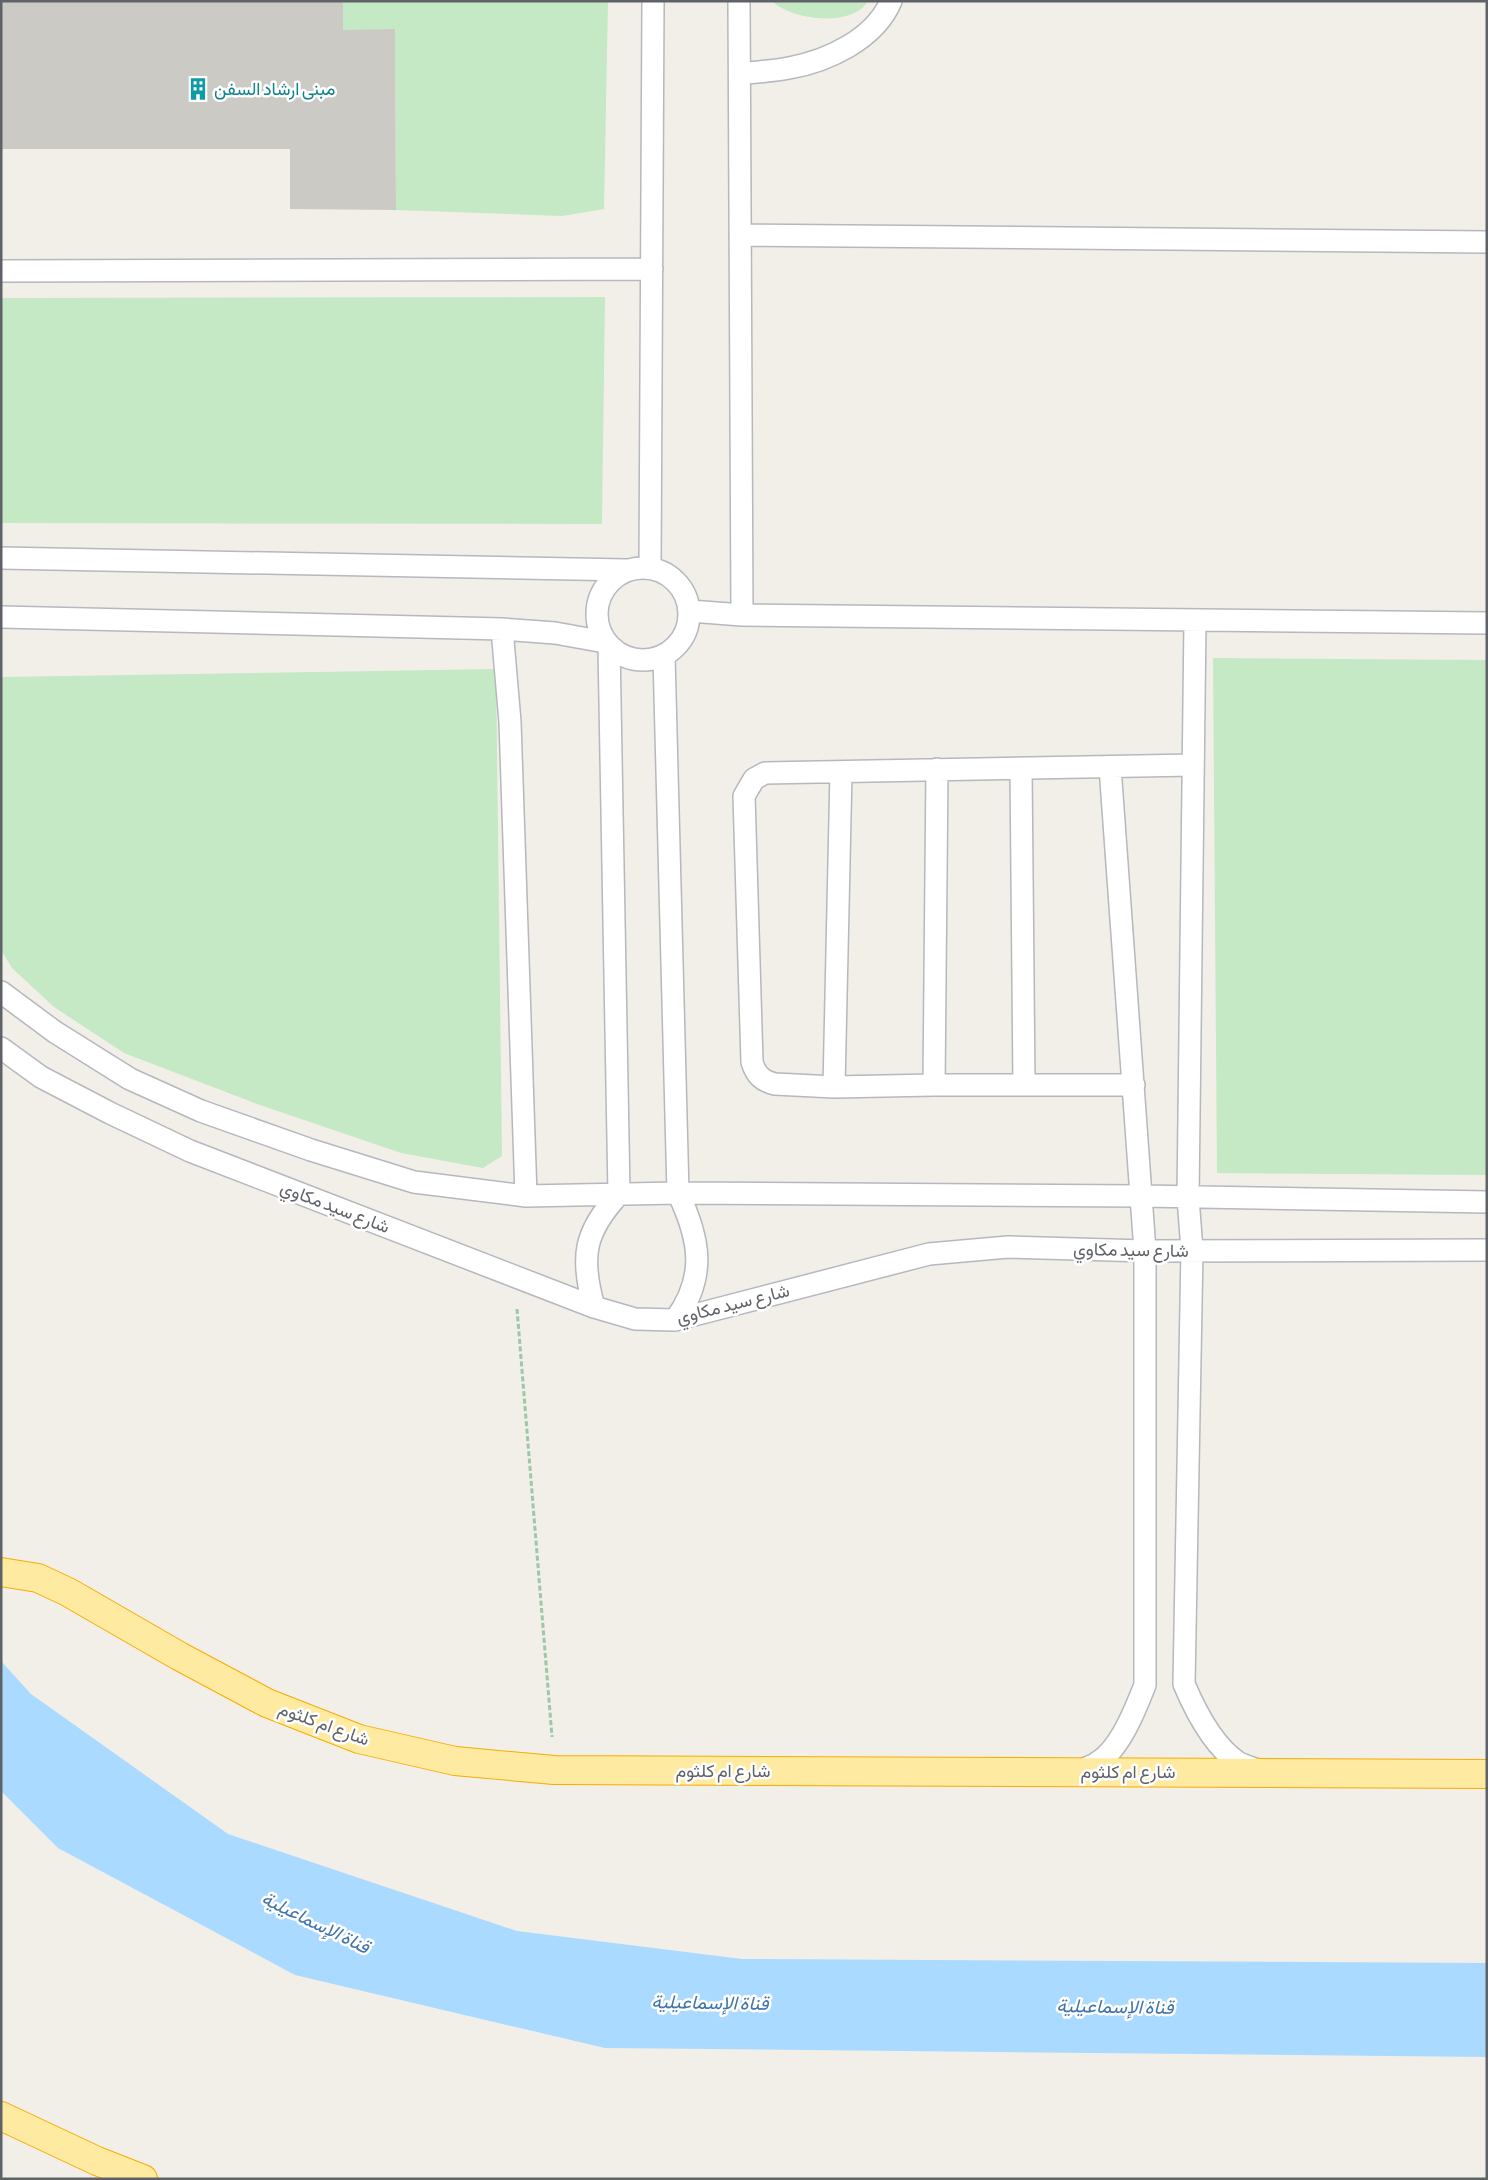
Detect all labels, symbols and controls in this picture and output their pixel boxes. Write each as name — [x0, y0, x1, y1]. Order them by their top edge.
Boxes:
building icon: مبنى ارشاد السفن — [185, 76, 211, 102]
place label: مبنى ارشاد السفن — [214, 78, 335, 100]
street label: شارع سيد مكاوي — [276, 1176, 393, 1242]
street label: شارع سيد مكاوي — [1073, 1238, 1189, 1266]
street label: شارع سيد مكاوي — [674, 1279, 793, 1333]
street label: شارع ام كلثوم — [275, 1697, 372, 1752]
street label: شارع ام كلثوم — [676, 1760, 770, 1783]
street label: شارع ام كلثوم — [1081, 1761, 1175, 1784]
water label: قناة الإسماعيلية — [258, 1886, 376, 1960]
water label: قناة الإسماعيلية — [651, 1990, 771, 2016]
water label: قناة الإسماعيلية — [1056, 1994, 1176, 2020]

